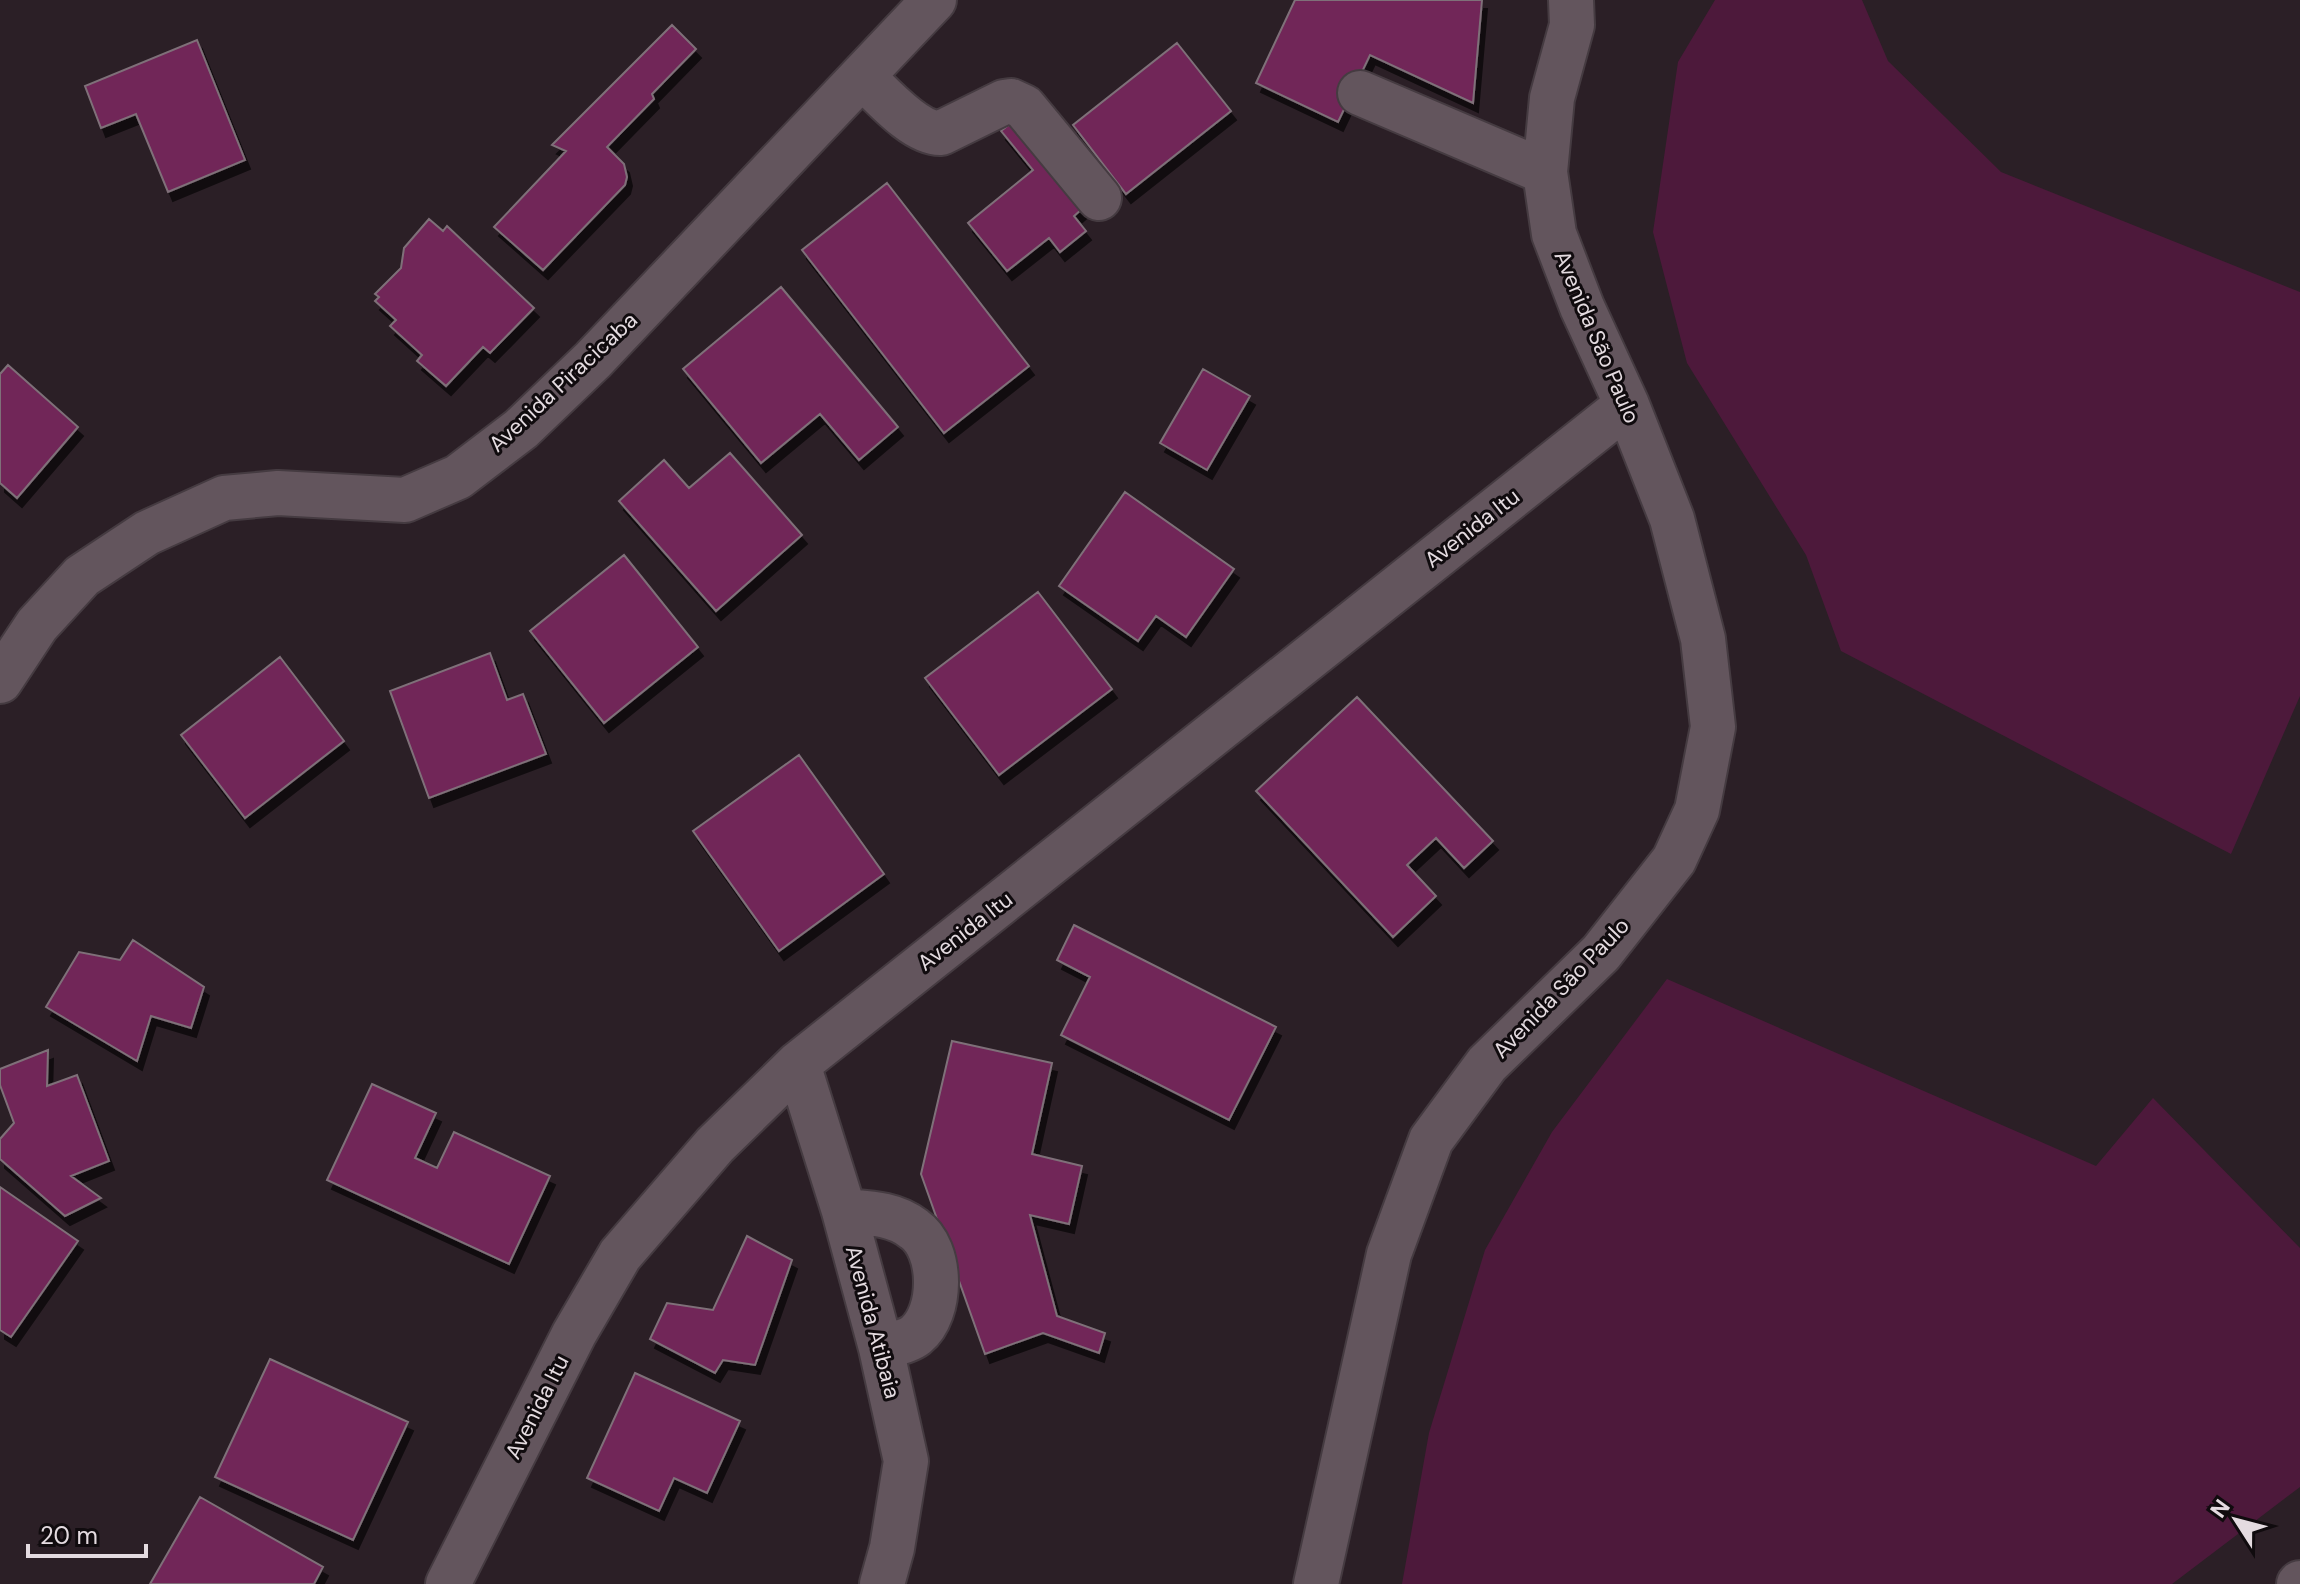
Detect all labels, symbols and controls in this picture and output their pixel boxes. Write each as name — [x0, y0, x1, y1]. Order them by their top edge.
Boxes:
street label: Avenida São Paulo — [1548, 246, 1646, 428]
street label: Avenida Piracicaba — [483, 306, 643, 458]
street label: Avenida Itu — [1419, 482, 1525, 574]
street label: Avenida Itu — [912, 885, 1018, 977]
street label: Avenida São Paulo — [1486, 911, 1636, 1065]
street label: Avenida Atibaia — [839, 1242, 907, 1402]
street label: Avenida Itu — [498, 1350, 576, 1464]
north arrow — [2196, 1480, 2276, 1560]
text: N — [2204, 1494, 2237, 1524]
scale bar — [28, 1508, 146, 1558]
text: 20 m — [40, 1520, 98, 1551]

